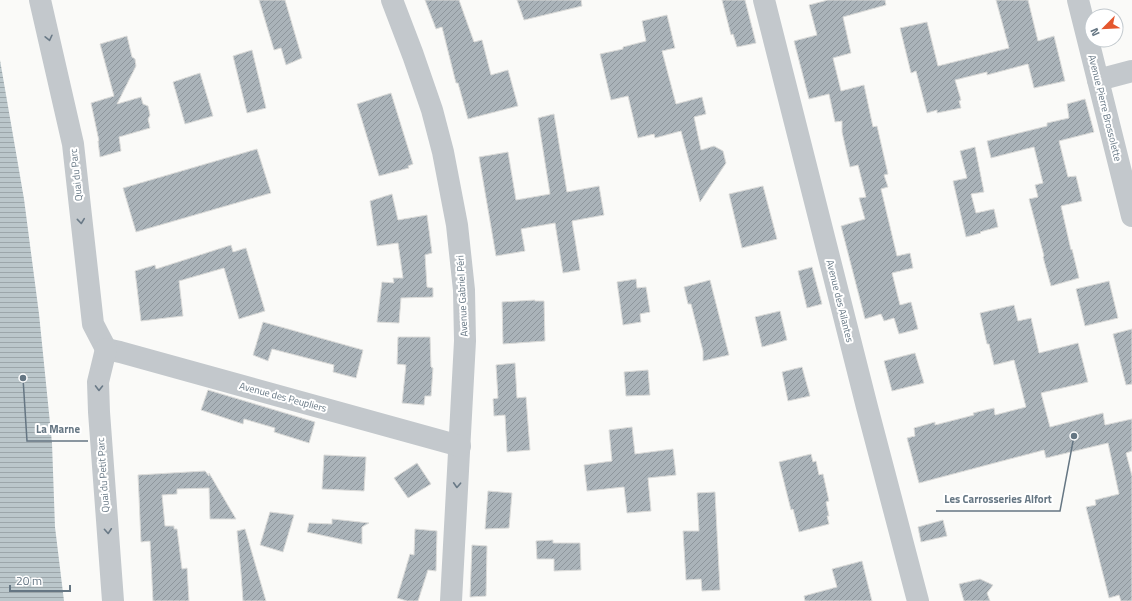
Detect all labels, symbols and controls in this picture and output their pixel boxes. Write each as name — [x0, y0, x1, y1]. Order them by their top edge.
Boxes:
north arrow — [1084, 8, 1124, 48]
text: N — [1086, 25, 1104, 39]
one-way arrow — [44, 35, 52, 41]
street label: Avenue Pierre Brossolette — [1084, 53, 1126, 163]
street label: Quai du Parc — [66, 148, 86, 202]
one-way arrow — [77, 218, 86, 224]
street label: Avenue Gabriel Péri — [452, 255, 472, 337]
street label: Avenue des Ailantes — [822, 258, 858, 344]
street label: Avenue des Peupliers — [238, 378, 329, 416]
one-way arrow — [95, 385, 103, 391]
callout: La Marne — [27, 418, 88, 441]
text: La Marne — [36, 421, 80, 437]
street label: Quai du Petit Parc — [93, 437, 113, 513]
one-way arrow — [453, 482, 462, 488]
callout: Les Carrosseries Alfort — [936, 488, 1060, 511]
text: Les Carrosseries Alfort — [944, 491, 1052, 507]
one-way arrow — [103, 528, 112, 534]
scale bar — [10, 567, 70, 593]
text: 20 m — [16, 571, 42, 590]

